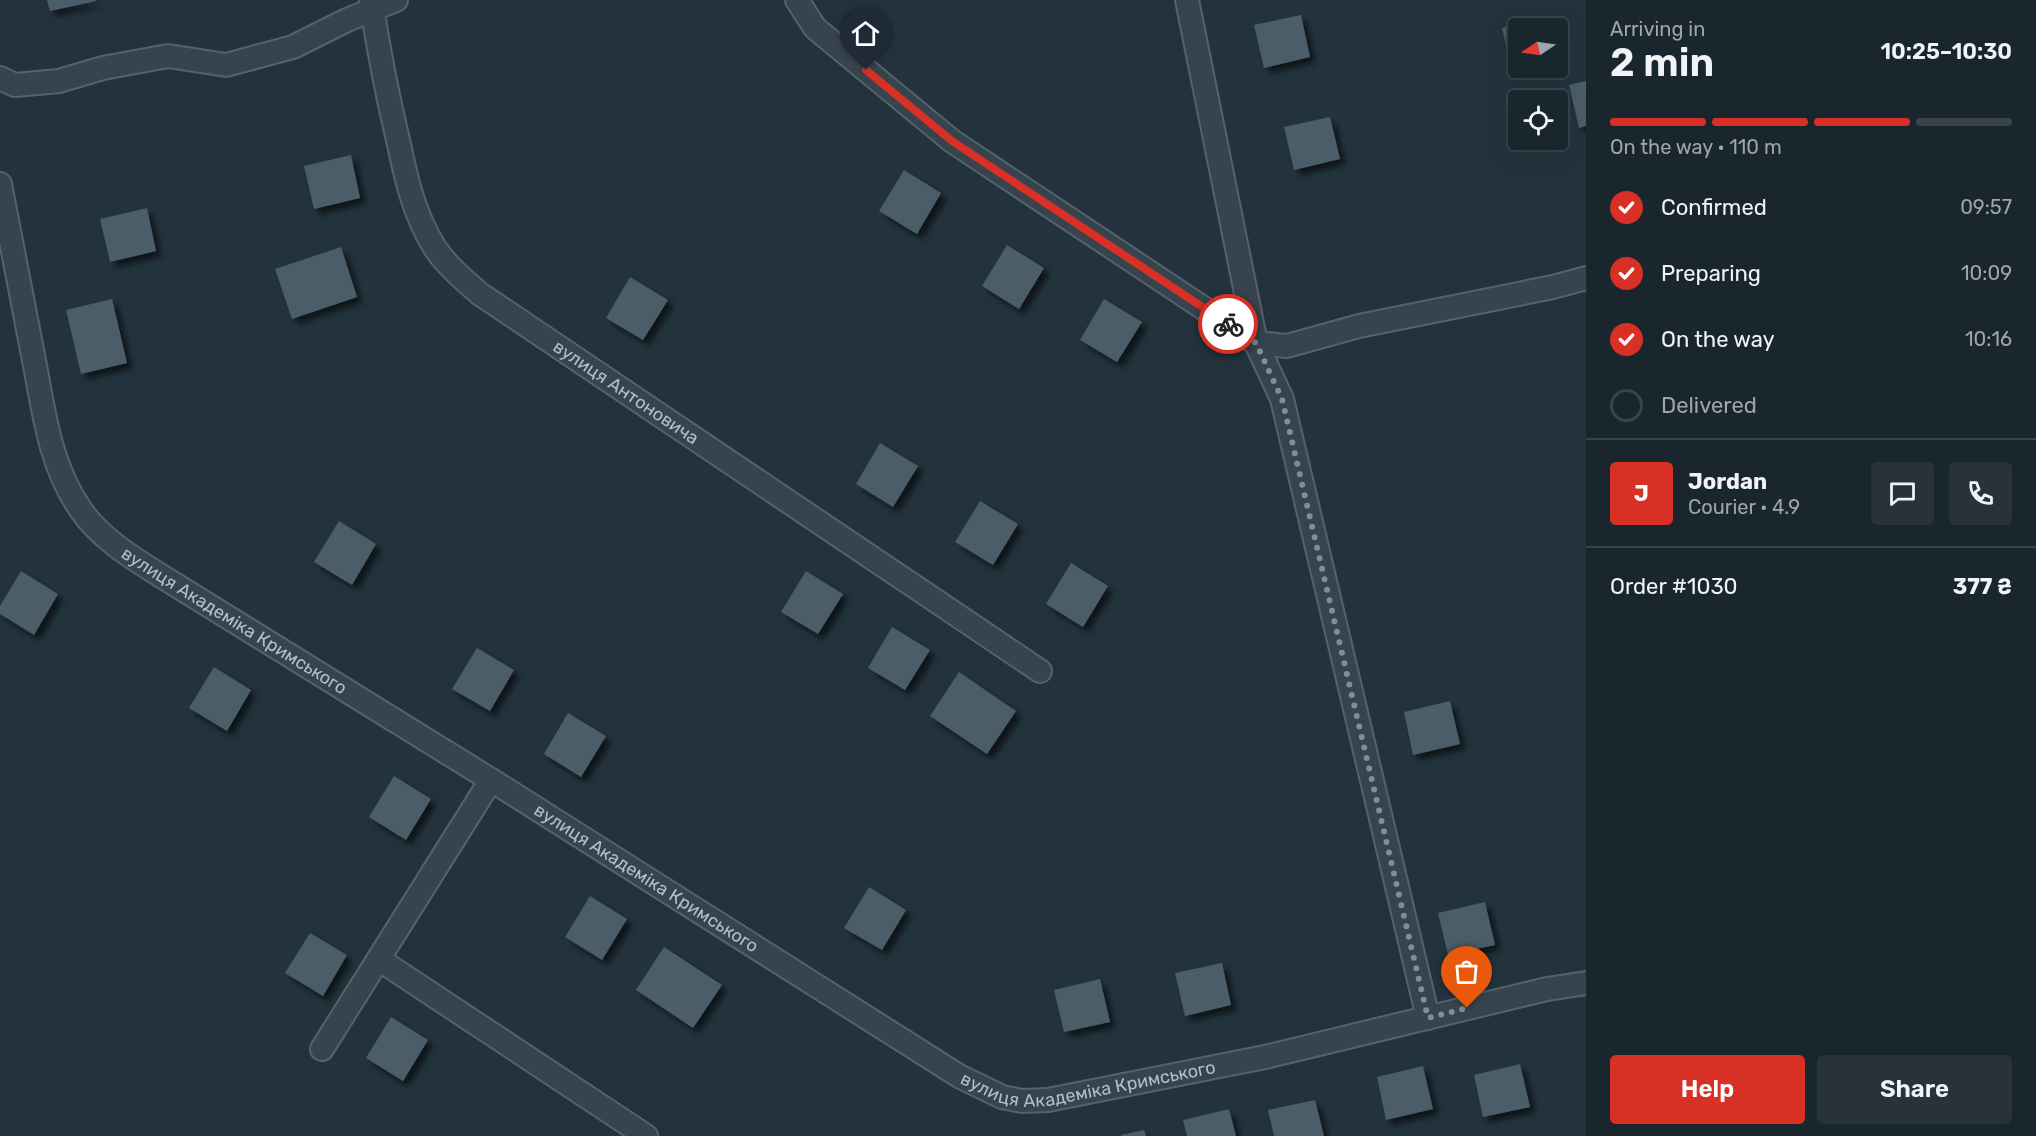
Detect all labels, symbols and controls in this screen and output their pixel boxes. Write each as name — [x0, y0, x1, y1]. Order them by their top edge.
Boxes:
pin — [840, 8, 891, 70]
icon: home — [849, 17, 882, 50]
text: Arriving in — [1610, 17, 1705, 41]
north arrow — [1508, 18, 1568, 78]
map controls — [1508, 18, 1568, 150]
text: 10:25–10:30 — [1880, 38, 2012, 65]
text: 2 min — [1610, 40, 1714, 86]
button: locate — [1508, 90, 1568, 150]
text: On the way · 110 m — [1610, 135, 1782, 159]
icon: check — [1610, 191, 1643, 224]
text: Confirmed — [1661, 194, 1767, 221]
text: 09:57 — [1960, 195, 2012, 219]
icon: check — [1610, 257, 1643, 290]
text: Preparing — [1661, 260, 1761, 287]
text: 10:09 — [1961, 261, 2012, 285]
courier — [1198, 294, 1258, 354]
icon: bike — [1212, 308, 1245, 341]
icon: check — [1610, 323, 1643, 356]
text: On the way — [1661, 326, 1775, 353]
text: 10:16 — [1965, 327, 2012, 351]
street label: вулиця Антоновича — [549, 335, 703, 449]
text: Delivered — [1661, 392, 1757, 419]
button: chat — [1871, 462, 1934, 525]
button: phone — [1949, 462, 2012, 525]
text: Jordan — [1688, 468, 1767, 495]
text: J — [1634, 480, 1649, 507]
text: Courier · 4.9 — [1688, 495, 1800, 519]
street label: вулиця Академіка Кримського — [117, 542, 351, 699]
text: Order #1030 — [1610, 573, 1738, 600]
text: 377 ₴ — [1953, 573, 2012, 600]
street label: вулиця Академіка Кримського — [530, 799, 763, 957]
pin — [1441, 946, 1492, 1008]
icon: bag — [1450, 955, 1483, 988]
button: Help — [1610, 1055, 1805, 1124]
button: Share — [1817, 1055, 2012, 1124]
street label: вулиця Академіка Кримського — [957, 1056, 1217, 1112]

